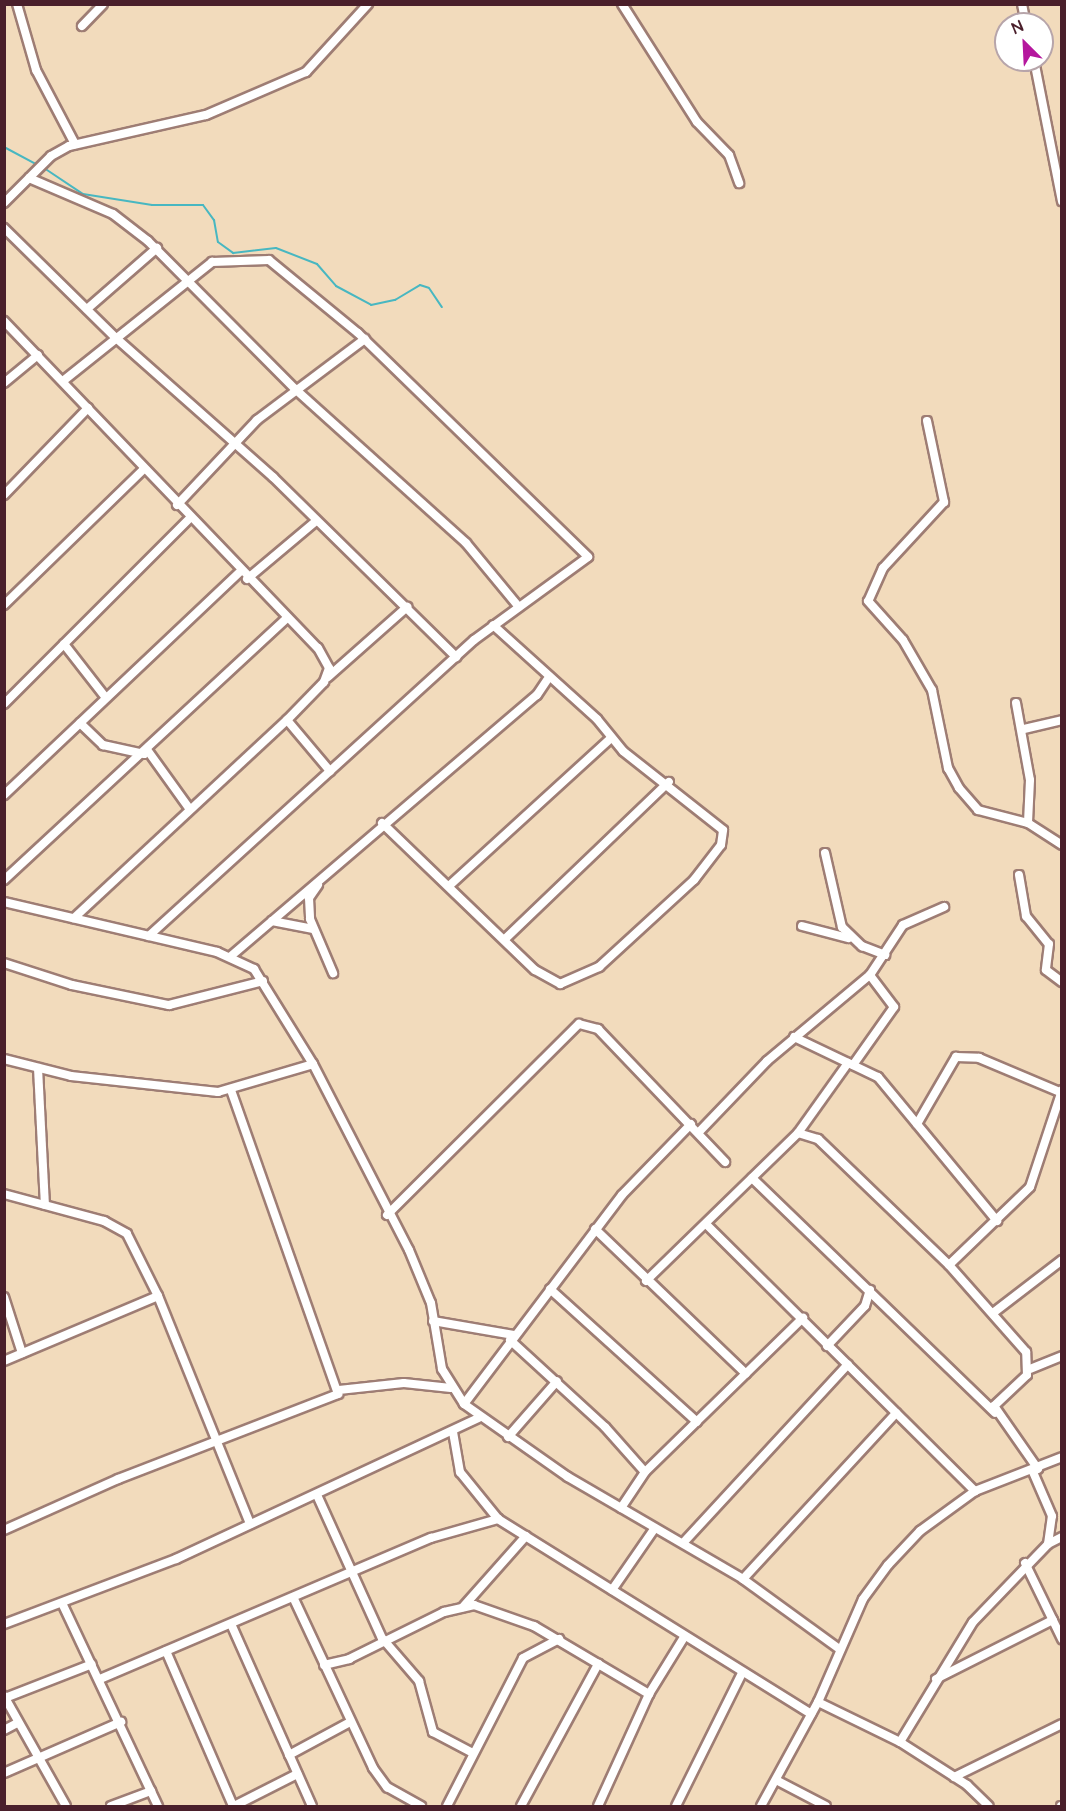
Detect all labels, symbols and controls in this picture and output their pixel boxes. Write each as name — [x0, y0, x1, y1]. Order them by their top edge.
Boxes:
north arrow — [994, 12, 1054, 72]
text: N — [1008, 15, 1027, 39]

